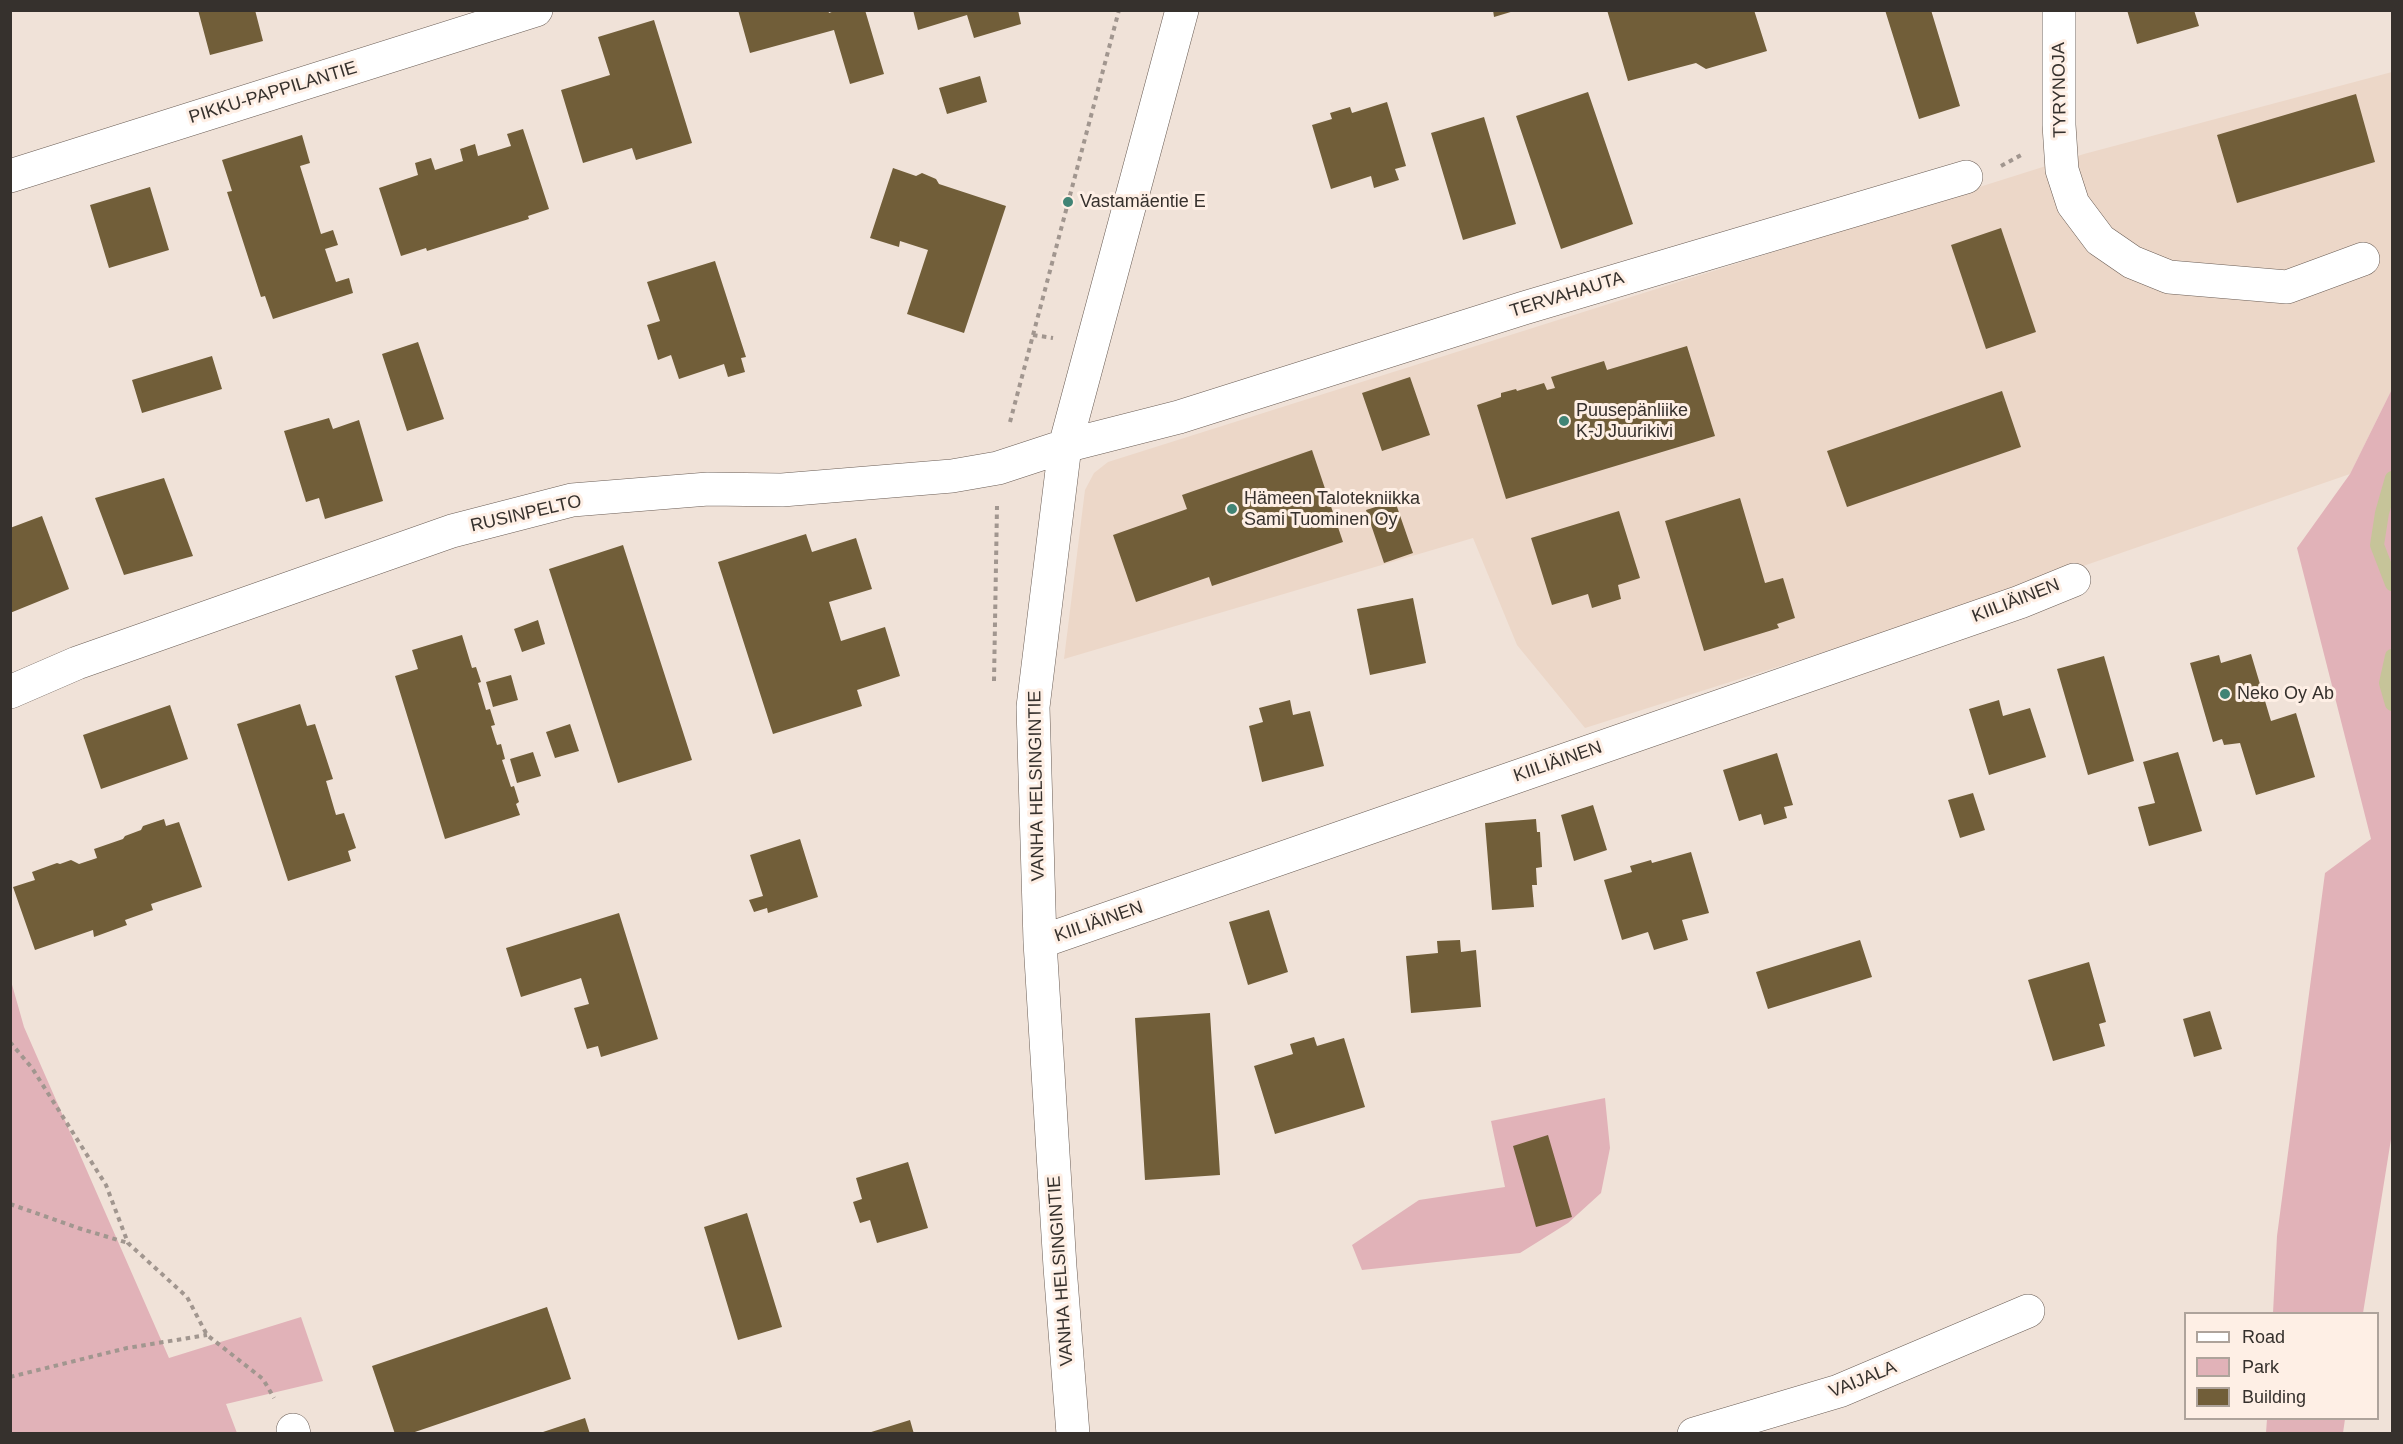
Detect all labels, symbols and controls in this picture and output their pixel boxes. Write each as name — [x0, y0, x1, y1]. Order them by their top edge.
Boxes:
street label: TYRYNOJA — [2048, 42, 2072, 138]
street label: PIKKU-PAPPILANTIE — [186, 57, 360, 129]
place label: Vastamäentie E — [1080, 191, 1206, 213]
marker: Vastamäentie E — [1061, 195, 1075, 209]
street label: TERVAHAUTA — [1507, 267, 1627, 323]
place label: Puusepänliike K-J Juurikivi — [1576, 400, 1688, 442]
marker: Puusepänliike K-J Juurikivi — [1557, 414, 1571, 428]
place label: Hämeen Talotekniikka Sami Tuominen Oy — [1244, 488, 1420, 530]
street label: RUSINPELTO — [468, 491, 584, 537]
marker: Hämeen Talotekniikka Sami Tuominen Oy — [1225, 502, 1239, 516]
street label: KIILIÄINEN — [1969, 574, 2063, 628]
place label: Neko Oy Ab — [2237, 683, 2334, 705]
marker: Neko Oy Ab — [2218, 687, 2232, 701]
street label: VANHA HELSINGINTIE — [1025, 690, 1049, 882]
street label: KIILIÄINEN — [1511, 737, 1605, 787]
street label: KIILIÄINEN — [1052, 897, 1146, 947]
street label: VANHA HELSINGINTIE — [1044, 1175, 1078, 1367]
legend — [2184, 1312, 2379, 1420]
text: Road — [2242, 1327, 2285, 1347]
street label: VAIJALA — [1826, 1357, 1900, 1403]
text: Park — [2242, 1357, 2279, 1377]
text: Building — [2242, 1387, 2306, 1407]

